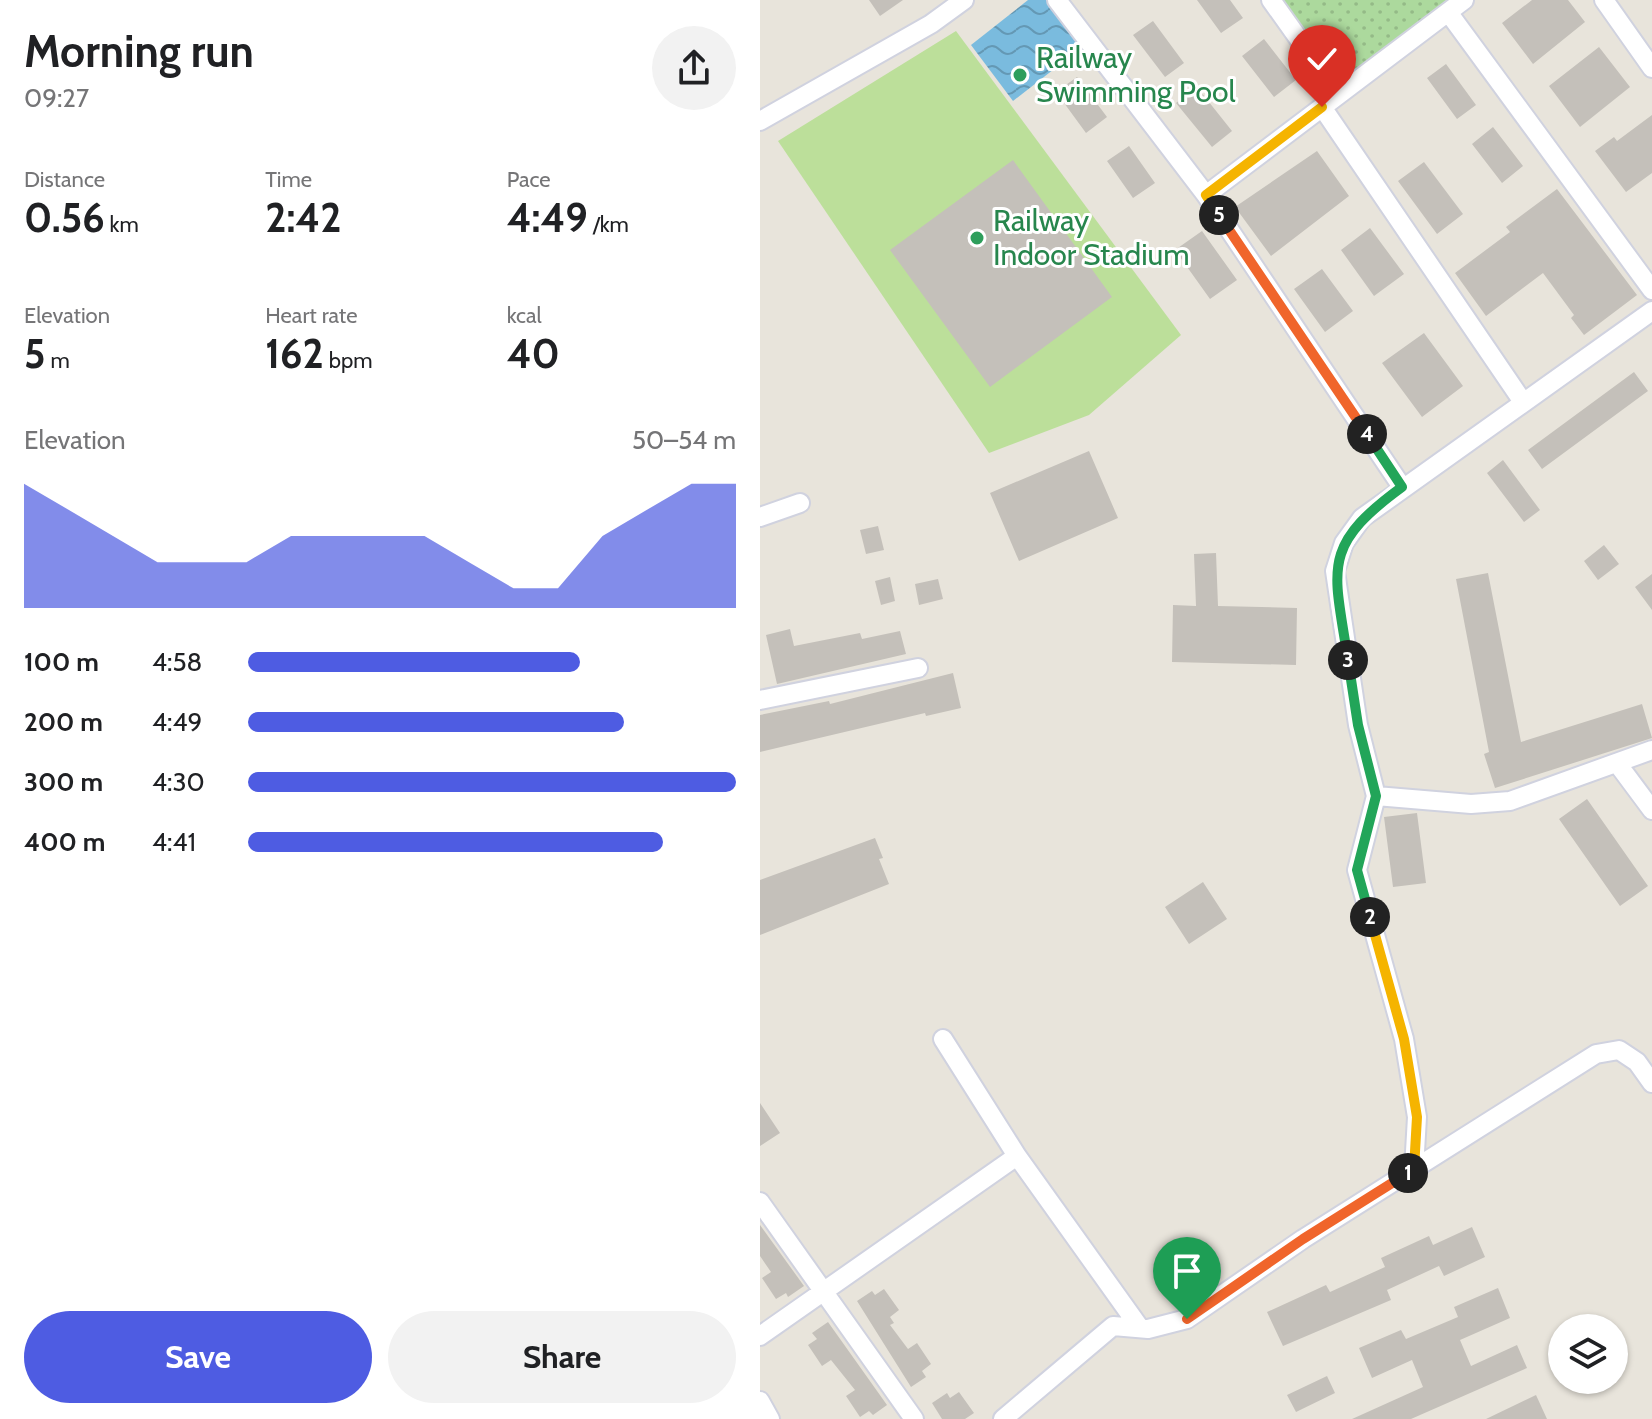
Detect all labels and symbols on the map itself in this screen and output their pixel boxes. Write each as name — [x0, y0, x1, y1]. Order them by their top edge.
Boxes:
pin — [1288, 25, 1356, 107]
place label: Railway Swimming Pool — [1036, 39, 1236, 110]
marker: Railway Swimming Pool — [1011, 66, 1029, 84]
pin: 5 — [1199, 195, 1239, 235]
place label: Railway Indoor Stadium — [993, 202, 1190, 273]
marker: Railway Indoor Stadium — [968, 229, 986, 247]
pin: 4 — [1347, 414, 1387, 454]
pin: 3 — [1328, 640, 1368, 680]
pin: 2 — [1350, 897, 1390, 937]
pin: 1 — [1388, 1153, 1428, 1193]
pin — [1153, 1237, 1221, 1319]

